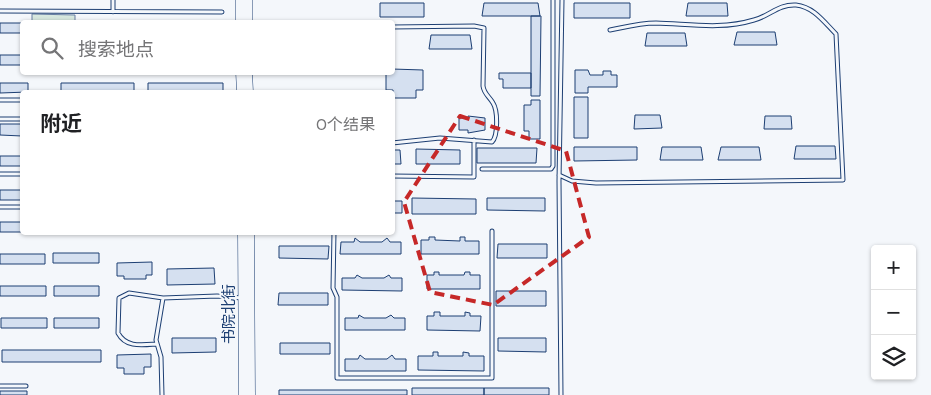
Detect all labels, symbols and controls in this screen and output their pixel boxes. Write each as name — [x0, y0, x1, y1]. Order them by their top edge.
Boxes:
search box — [20, 20, 395, 75]
icon: search — [38, 34, 66, 62]
text: 搜索地点 — [78, 37, 154, 62]
text: 附近 — [40, 110, 82, 138]
text: 0个结果 — [316, 114, 375, 135]
map controls — [871, 245, 916, 380]
button: + — [871, 245, 916, 290]
street label: 书院北街 — [219, 284, 239, 344]
button: − — [871, 290, 916, 335]
button: layers — [871, 335, 916, 380]

